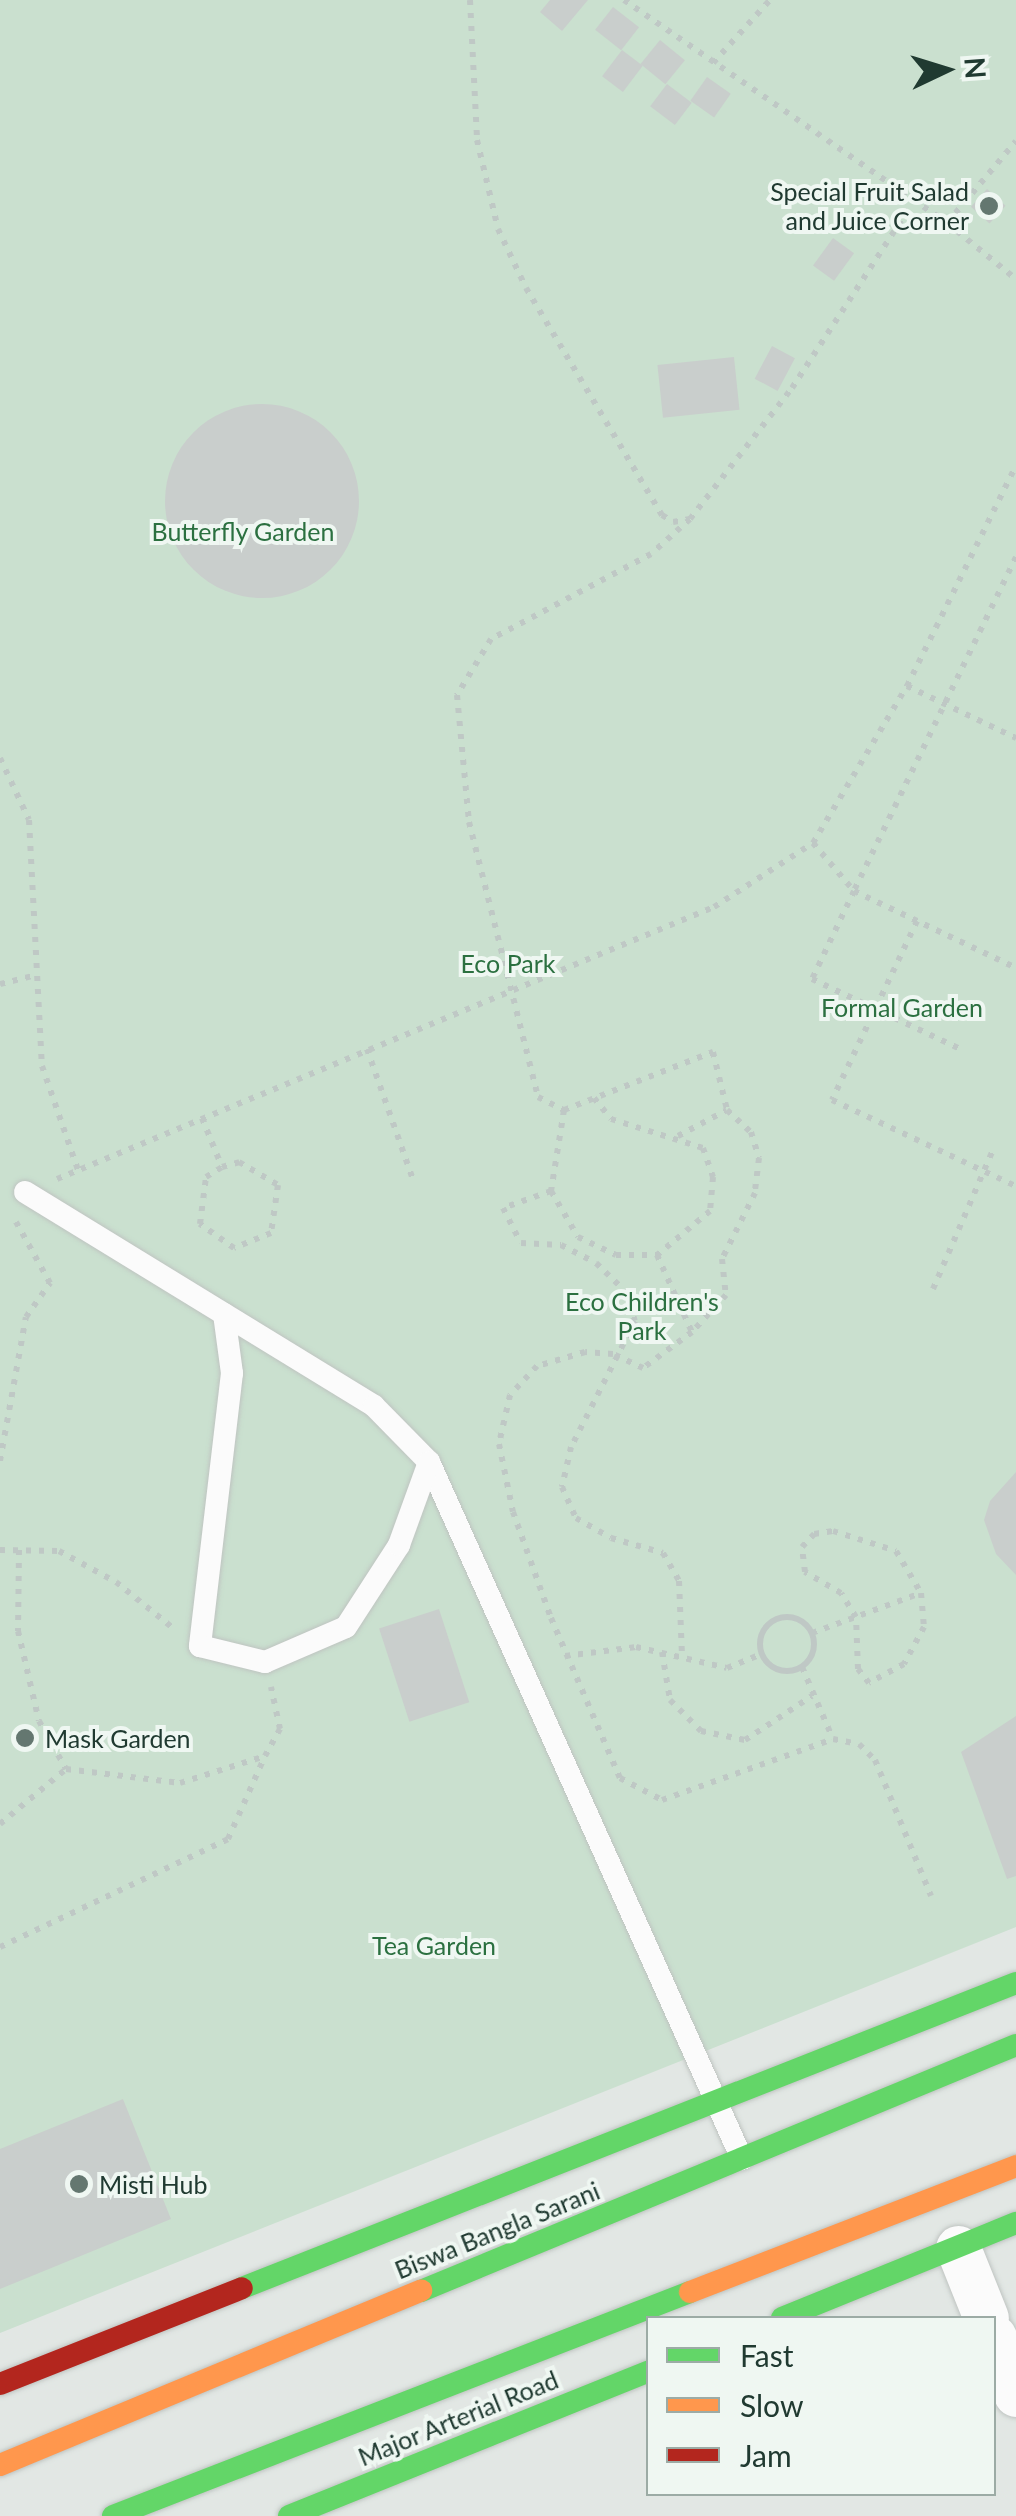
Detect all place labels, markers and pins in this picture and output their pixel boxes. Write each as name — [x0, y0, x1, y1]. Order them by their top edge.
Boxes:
place label: Special Fruit Salad and Juice Corner — [770, 177, 969, 236]
marker: Special Fruit Salad and Juice Corner — [978, 195, 1000, 217]
place label: Mask Garden — [45, 1723, 191, 1753]
marker: Mask Garden — [14, 1727, 36, 1749]
place label: Misti Hub — [99, 2169, 207, 2199]
marker: Misti Hub — [68, 2173, 90, 2195]

